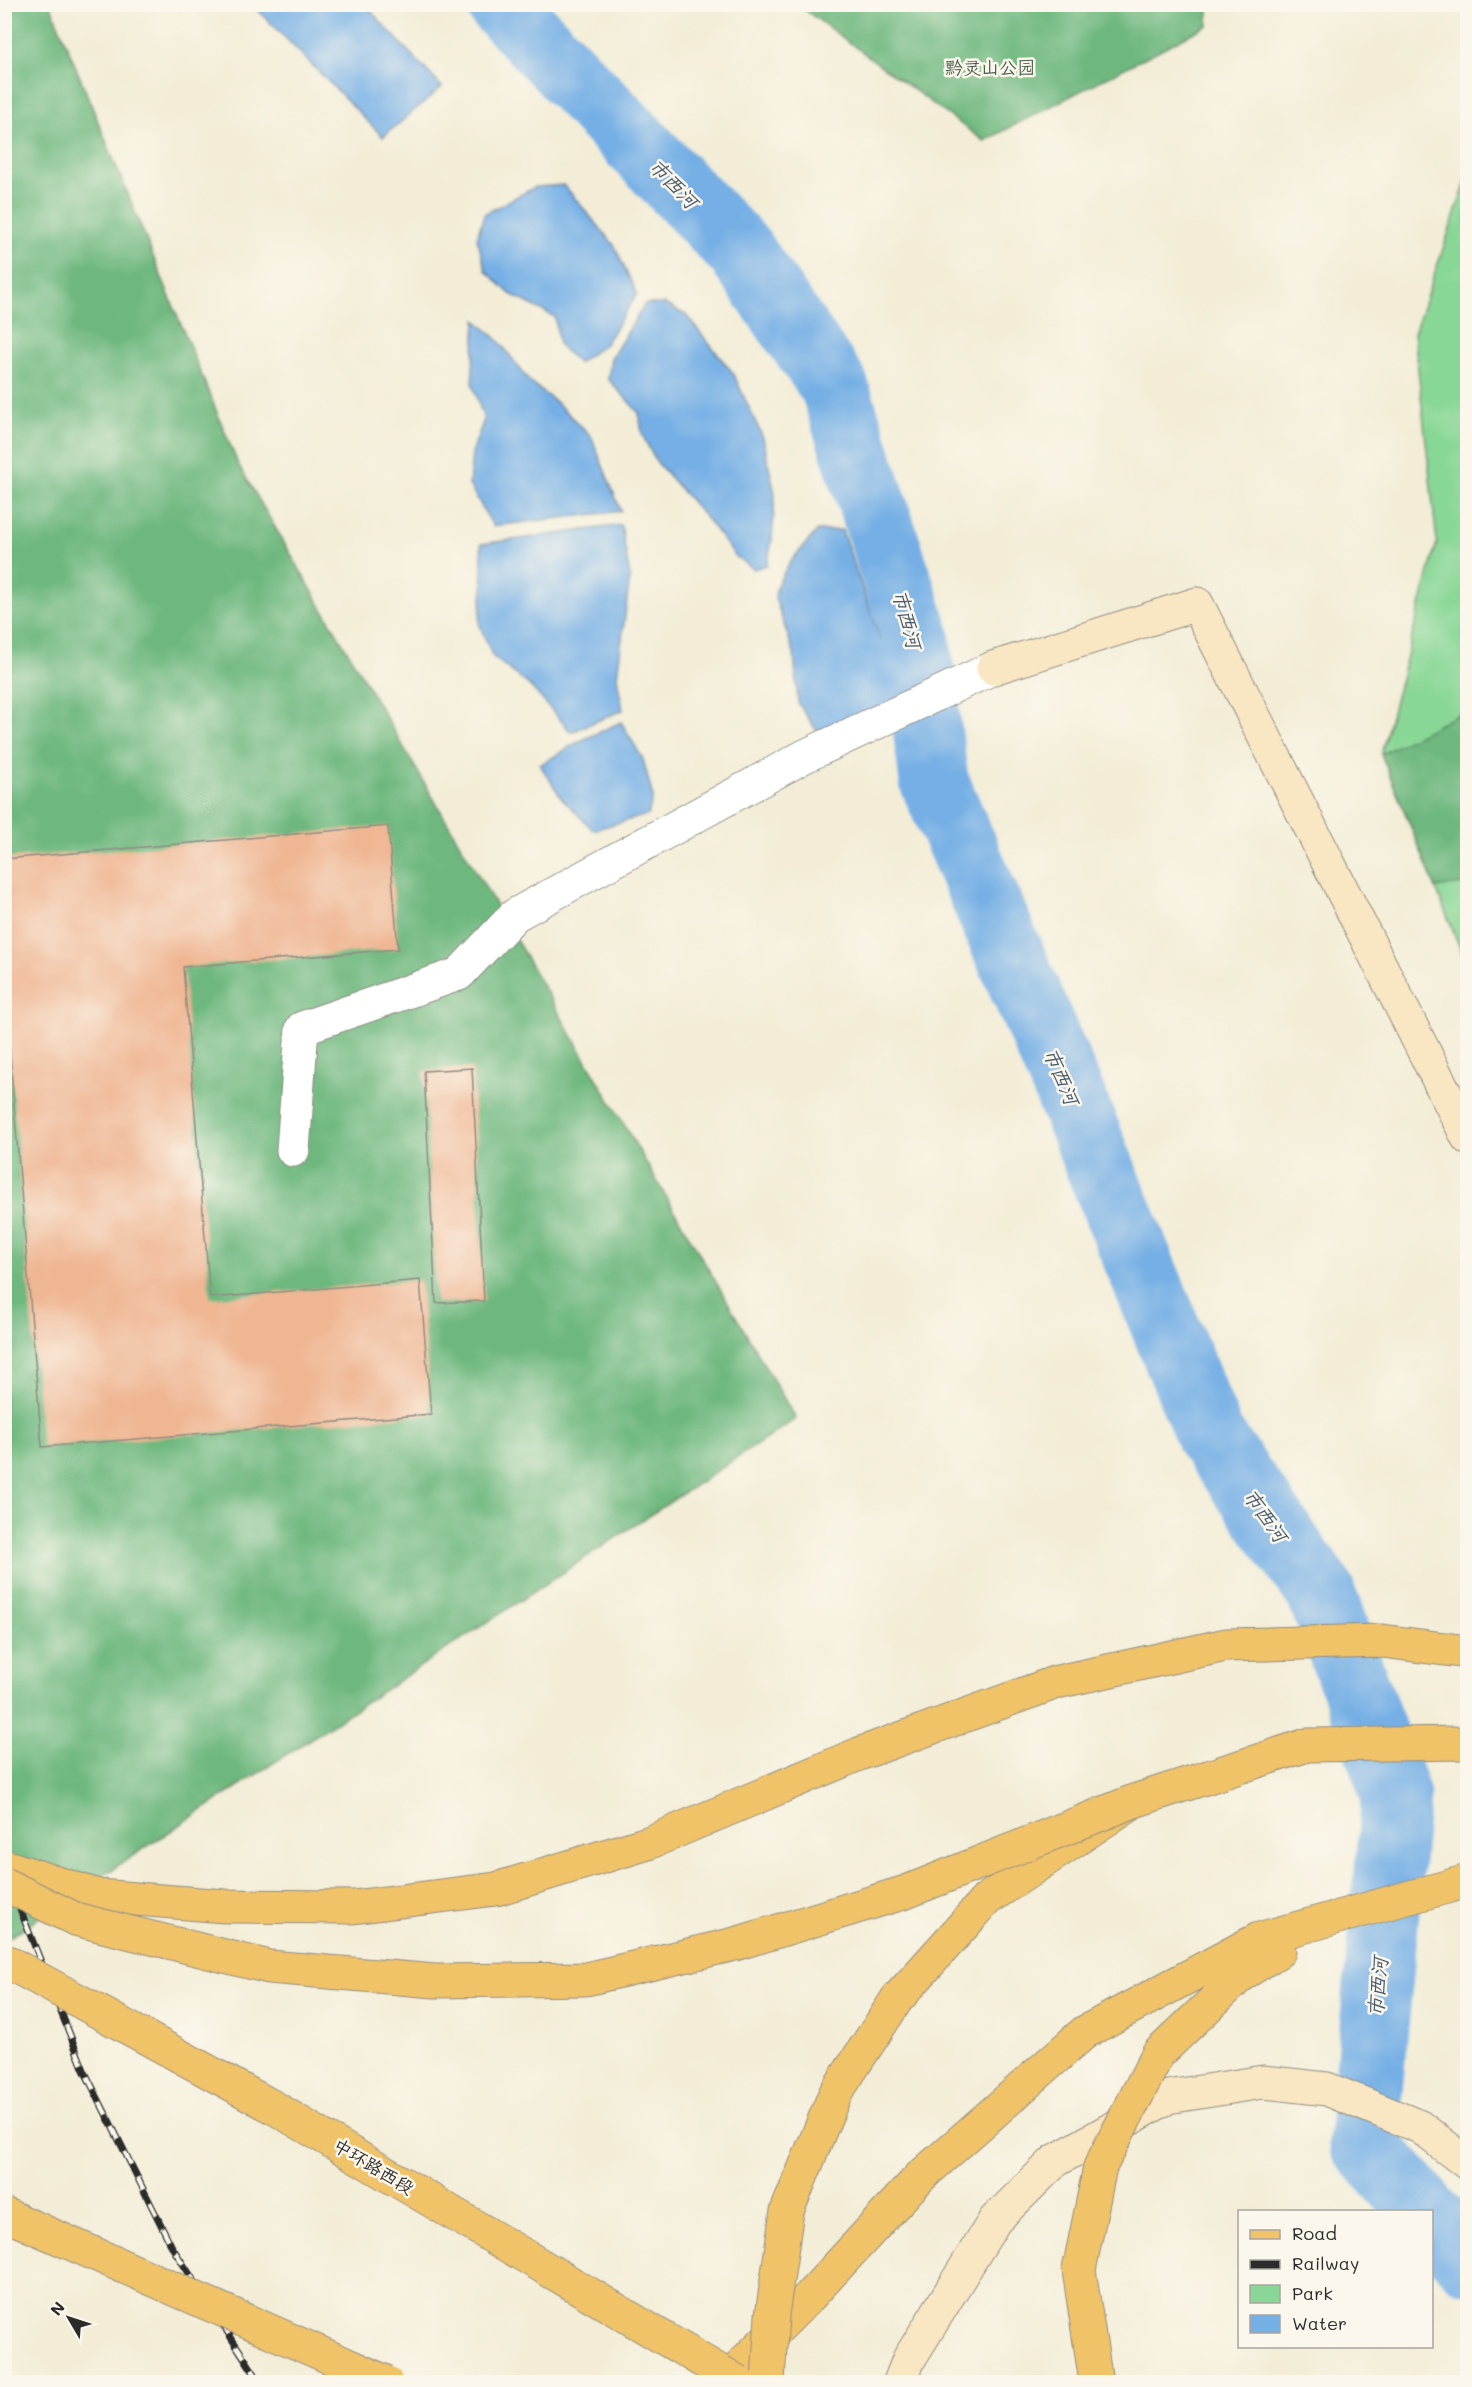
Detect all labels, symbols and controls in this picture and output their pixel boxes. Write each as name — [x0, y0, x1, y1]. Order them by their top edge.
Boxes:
park label: 黔灵山公园 — [945, 55, 1035, 79]
water label: 市西河 — [644, 152, 706, 216]
water label: 市西河 — [888, 587, 929, 654]
water label: 市西河 — [1038, 1043, 1087, 1111]
water label: 市西河 — [1238, 1483, 1296, 1549]
water label: 市西河 — [1361, 1953, 1393, 2018]
street label: 中环路西段 — [329, 2133, 419, 2199]
legend — [1238, 2210, 1433, 2348]
text: Road — [1292, 2221, 1337, 2245]
text: Railway — [1292, 2251, 1359, 2275]
text: Park — [1292, 2281, 1333, 2305]
north arrow — [39, 2288, 99, 2348]
text: N — [45, 2297, 69, 2320]
text: Water — [1292, 2311, 1347, 2335]

